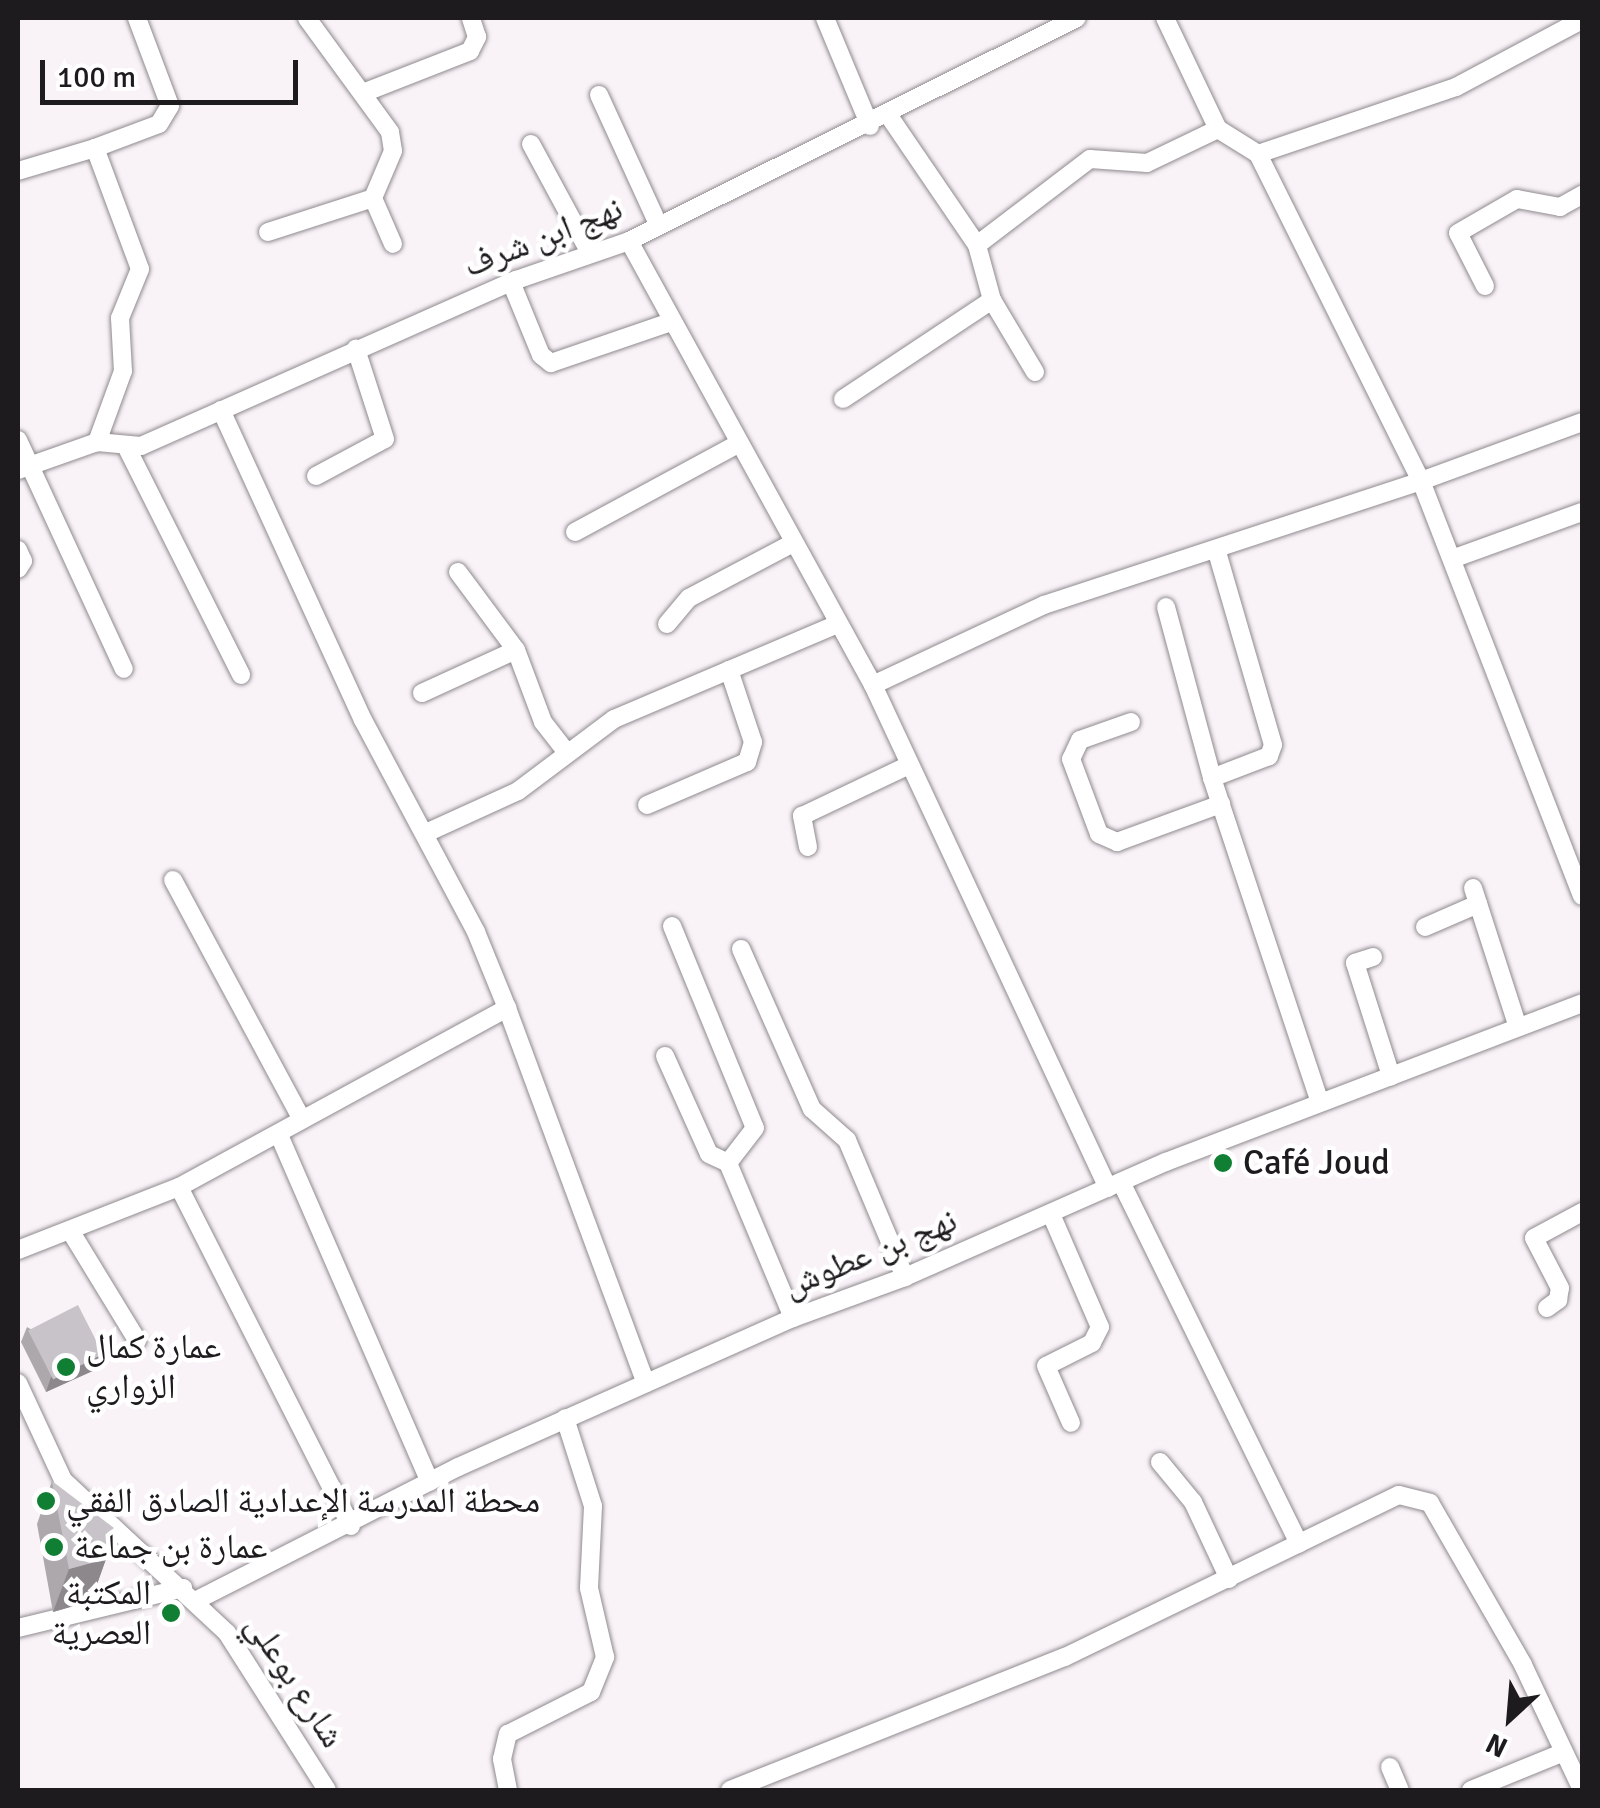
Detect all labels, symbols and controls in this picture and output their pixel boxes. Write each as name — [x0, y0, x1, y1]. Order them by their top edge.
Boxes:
scale bar — [45, 40, 302, 102]
text: 100 m — [57, 59, 136, 96]
street label: نهج ابن شرف — [458, 187, 628, 287]
place label: Café Joud — [1243, 1142, 1390, 1184]
marker: Café Joud — [1212, 1152, 1234, 1174]
street label: نهج بن عطوش — [777, 1199, 963, 1307]
place label: عمارة كمال الزواري — [86, 1326, 221, 1408]
marker: عمارة كمال الزواري — [55, 1356, 77, 1378]
place label: محطة المدرسة الإعدادية الصادق الفقي — [66, 1480, 540, 1522]
marker: محطة المدرسة الإعدادية الصادق الفقي — [35, 1490, 57, 1512]
place label: عمارة بن جماعة — [74, 1526, 267, 1568]
marker: عمارة بن جماعة — [43, 1536, 65, 1558]
place label: المكتبة العصرية — [52, 1572, 151, 1654]
marker: المكتبة العصرية — [160, 1602, 182, 1624]
street label: شارع بوعلي — [236, 1606, 354, 1756]
north arrow — [1460, 1668, 1560, 1768]
text: N — [1481, 1725, 1513, 1765]

